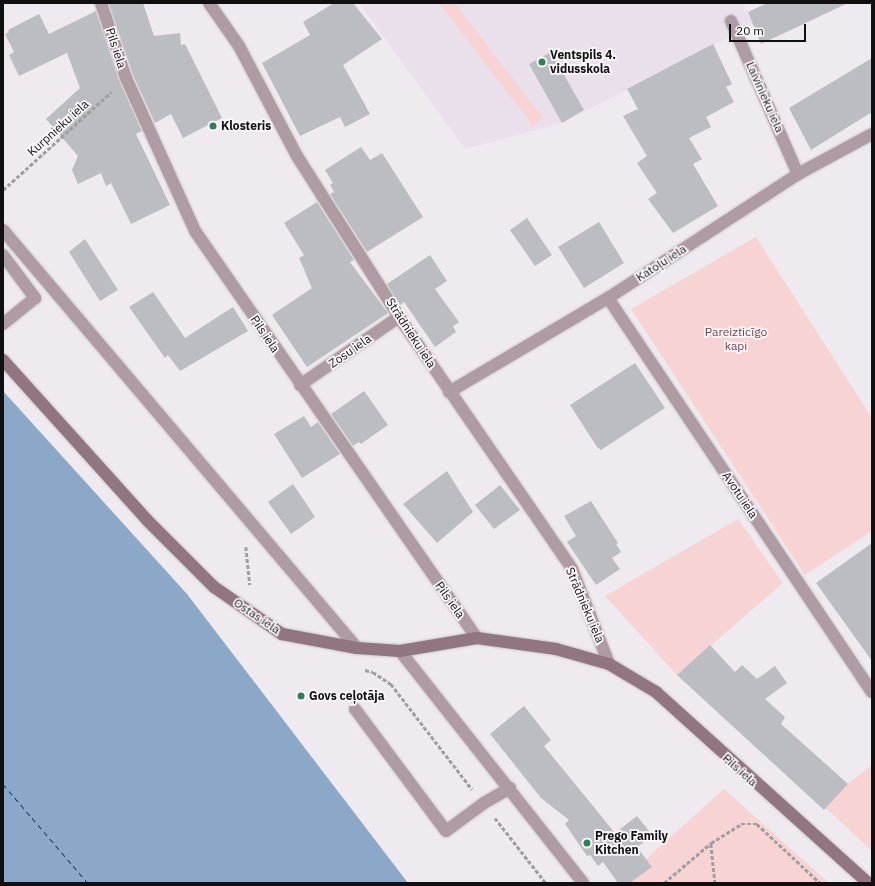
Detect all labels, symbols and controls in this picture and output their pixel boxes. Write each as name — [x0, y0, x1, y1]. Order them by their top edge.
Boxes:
scale bar — [731, 16, 808, 42]
text: 20 m — [736, 23, 764, 38]
street label: Pils iela — [103, 26, 129, 70]
place label: Ventspils 4. vidusskola — [550, 48, 616, 76]
marker: Ventspils 4. vidusskola — [537, 57, 547, 67]
street label: Laivinieku iela — [743, 59, 787, 135]
street label: Kurpnieku iela — [25, 97, 91, 159]
place label: Klosteris — [221, 119, 271, 133]
marker: Klosteris — [208, 121, 218, 131]
street label: Katoļu iela — [633, 241, 689, 285]
street label: Strādnieku iela — [383, 295, 439, 371]
street label: Pils iela — [247, 313, 283, 355]
park label: Pareizticīgo kapi — [705, 325, 767, 353]
street label: Zosu iela — [326, 331, 374, 371]
street label: Avotu iela — [719, 469, 761, 521]
street label: Strādnieku iela — [563, 565, 607, 645]
street label: Pils iela — [432, 579, 468, 621]
street label: Ostas iela — [231, 595, 283, 637]
place label: Govs ceļotāja — [309, 689, 385, 703]
marker: Govs ceļotāja — [296, 691, 306, 701]
street label: Pils iela — [720, 751, 760, 789]
place label: Prego Family Kitchen — [595, 829, 668, 857]
marker: Prego Family Kitchen — [582, 838, 592, 848]

